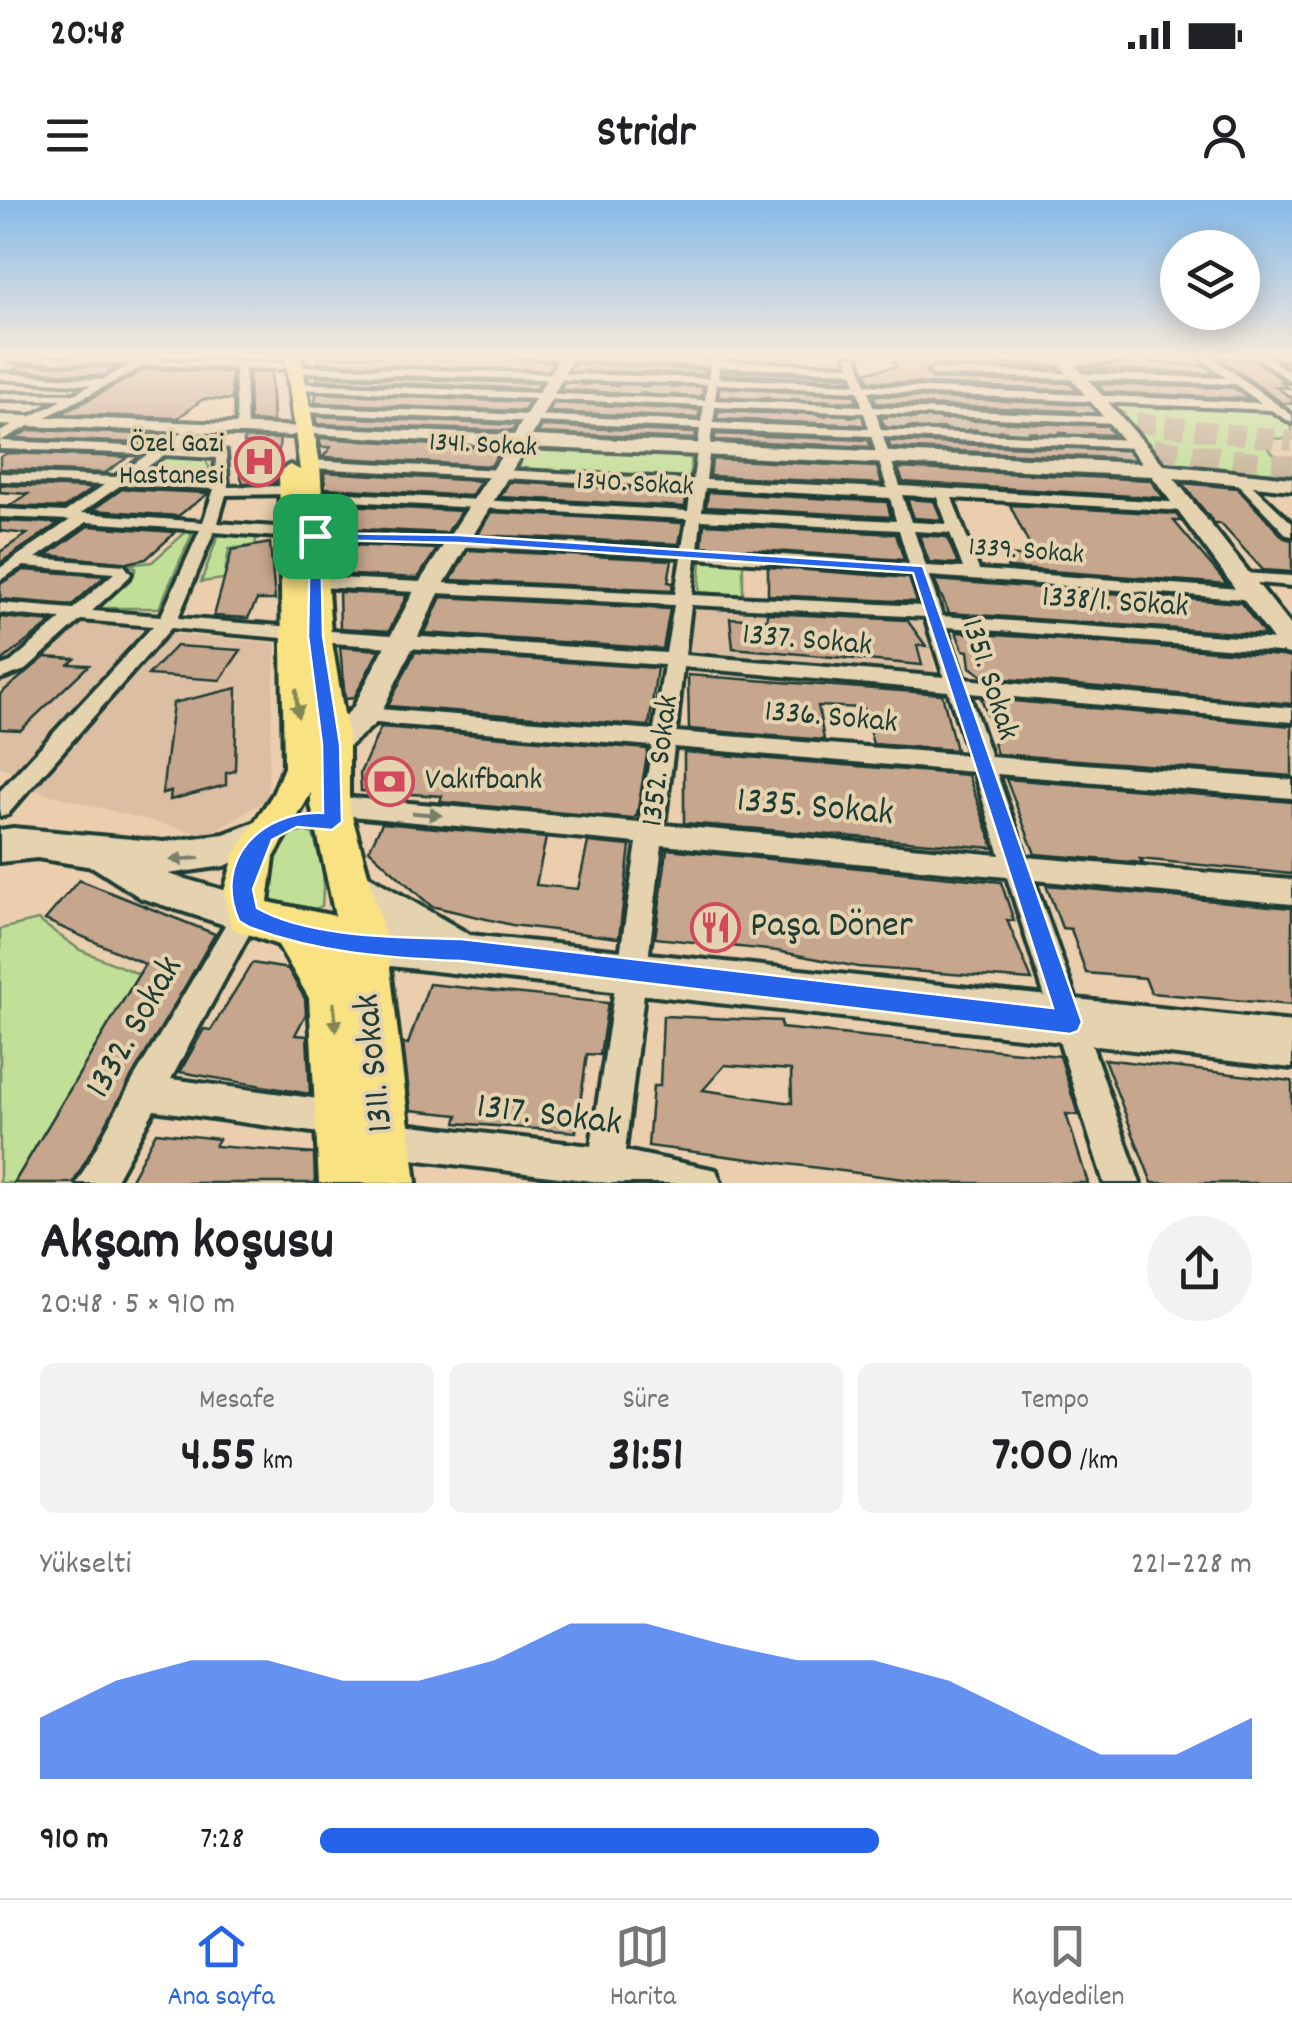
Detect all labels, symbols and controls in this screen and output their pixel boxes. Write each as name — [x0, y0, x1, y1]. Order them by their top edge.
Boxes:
text: 20:48 — [50, 8, 125, 63]
text: Stridr — [596, 103, 696, 167]
icon: menu — [40, 108, 95, 163]
icon: person — [1197, 108, 1252, 163]
map controls — [1160, 230, 1260, 330]
button: layers — [1160, 230, 1260, 330]
street label: 1341. Sokak — [428, 424, 538, 470]
place label: Özel Gazi Hastanesi — [119, 426, 224, 498]
hospital icon: Özel Gazi Hastanesi — [233, 436, 285, 488]
street label: 1340. Sokak — [575, 463, 695, 509]
pin — [273, 494, 358, 579]
icon: arrive — [288, 509, 343, 564]
street label: 1339. Sokak — [967, 529, 1085, 577]
street label: 1338/1. Sokak — [1040, 576, 1190, 632]
street label: 1337. Sokak — [740, 613, 874, 671]
street label: 1351. Sokak — [947, 613, 1029, 747]
one-way arrow — [289, 688, 305, 720]
street label: 1336. Sokak — [763, 690, 899, 748]
street label: 1352. Sokak — [631, 693, 693, 829]
bank icon: Vakıfbank — [364, 756, 416, 808]
place label: Vakıfbank — [425, 759, 542, 805]
street label: 1335. Sokak — [734, 775, 896, 843]
one-way arrow — [412, 806, 444, 822]
one-way arrow — [168, 851, 200, 867]
place label: Paşa Döner — [750, 900, 913, 955]
restaurant icon: Paşa Döner — [689, 901, 741, 953]
street label: 1332. Sokak — [73, 947, 199, 1109]
street label: 1311. Sokak — [341, 991, 411, 1135]
one-way arrow — [328, 1001, 344, 1033]
street label: 1317. Sokak — [473, 1081, 625, 1153]
text: Akşam koşusu — [40, 1206, 334, 1285]
button: share — [1147, 1216, 1252, 1321]
text: 20:48 · 5 × 910 m — [40, 1283, 235, 1329]
text: Mesafe — [199, 1382, 275, 1422]
text: Süre — [622, 1382, 670, 1422]
text: Tempo — [1021, 1382, 1089, 1422]
text: 4.55 — [181, 1422, 256, 1494]
text: 31:51 — [608, 1422, 684, 1494]
text: 7:00 — [991, 1422, 1073, 1494]
text: km — [256, 1443, 293, 1483]
text: /km — [1073, 1443, 1119, 1483]
text: Yükselti — [40, 1543, 131, 1589]
text: 221–228 m — [1131, 1543, 1252, 1589]
text: 910 m — [40, 1818, 108, 1864]
text: 7:28 — [200, 1818, 244, 1864]
tab: Ana sayfa — [168, 1919, 275, 2019]
tab: Harita — [610, 1919, 676, 2019]
tab: Kaydedilen — [1011, 1919, 1124, 2019]

